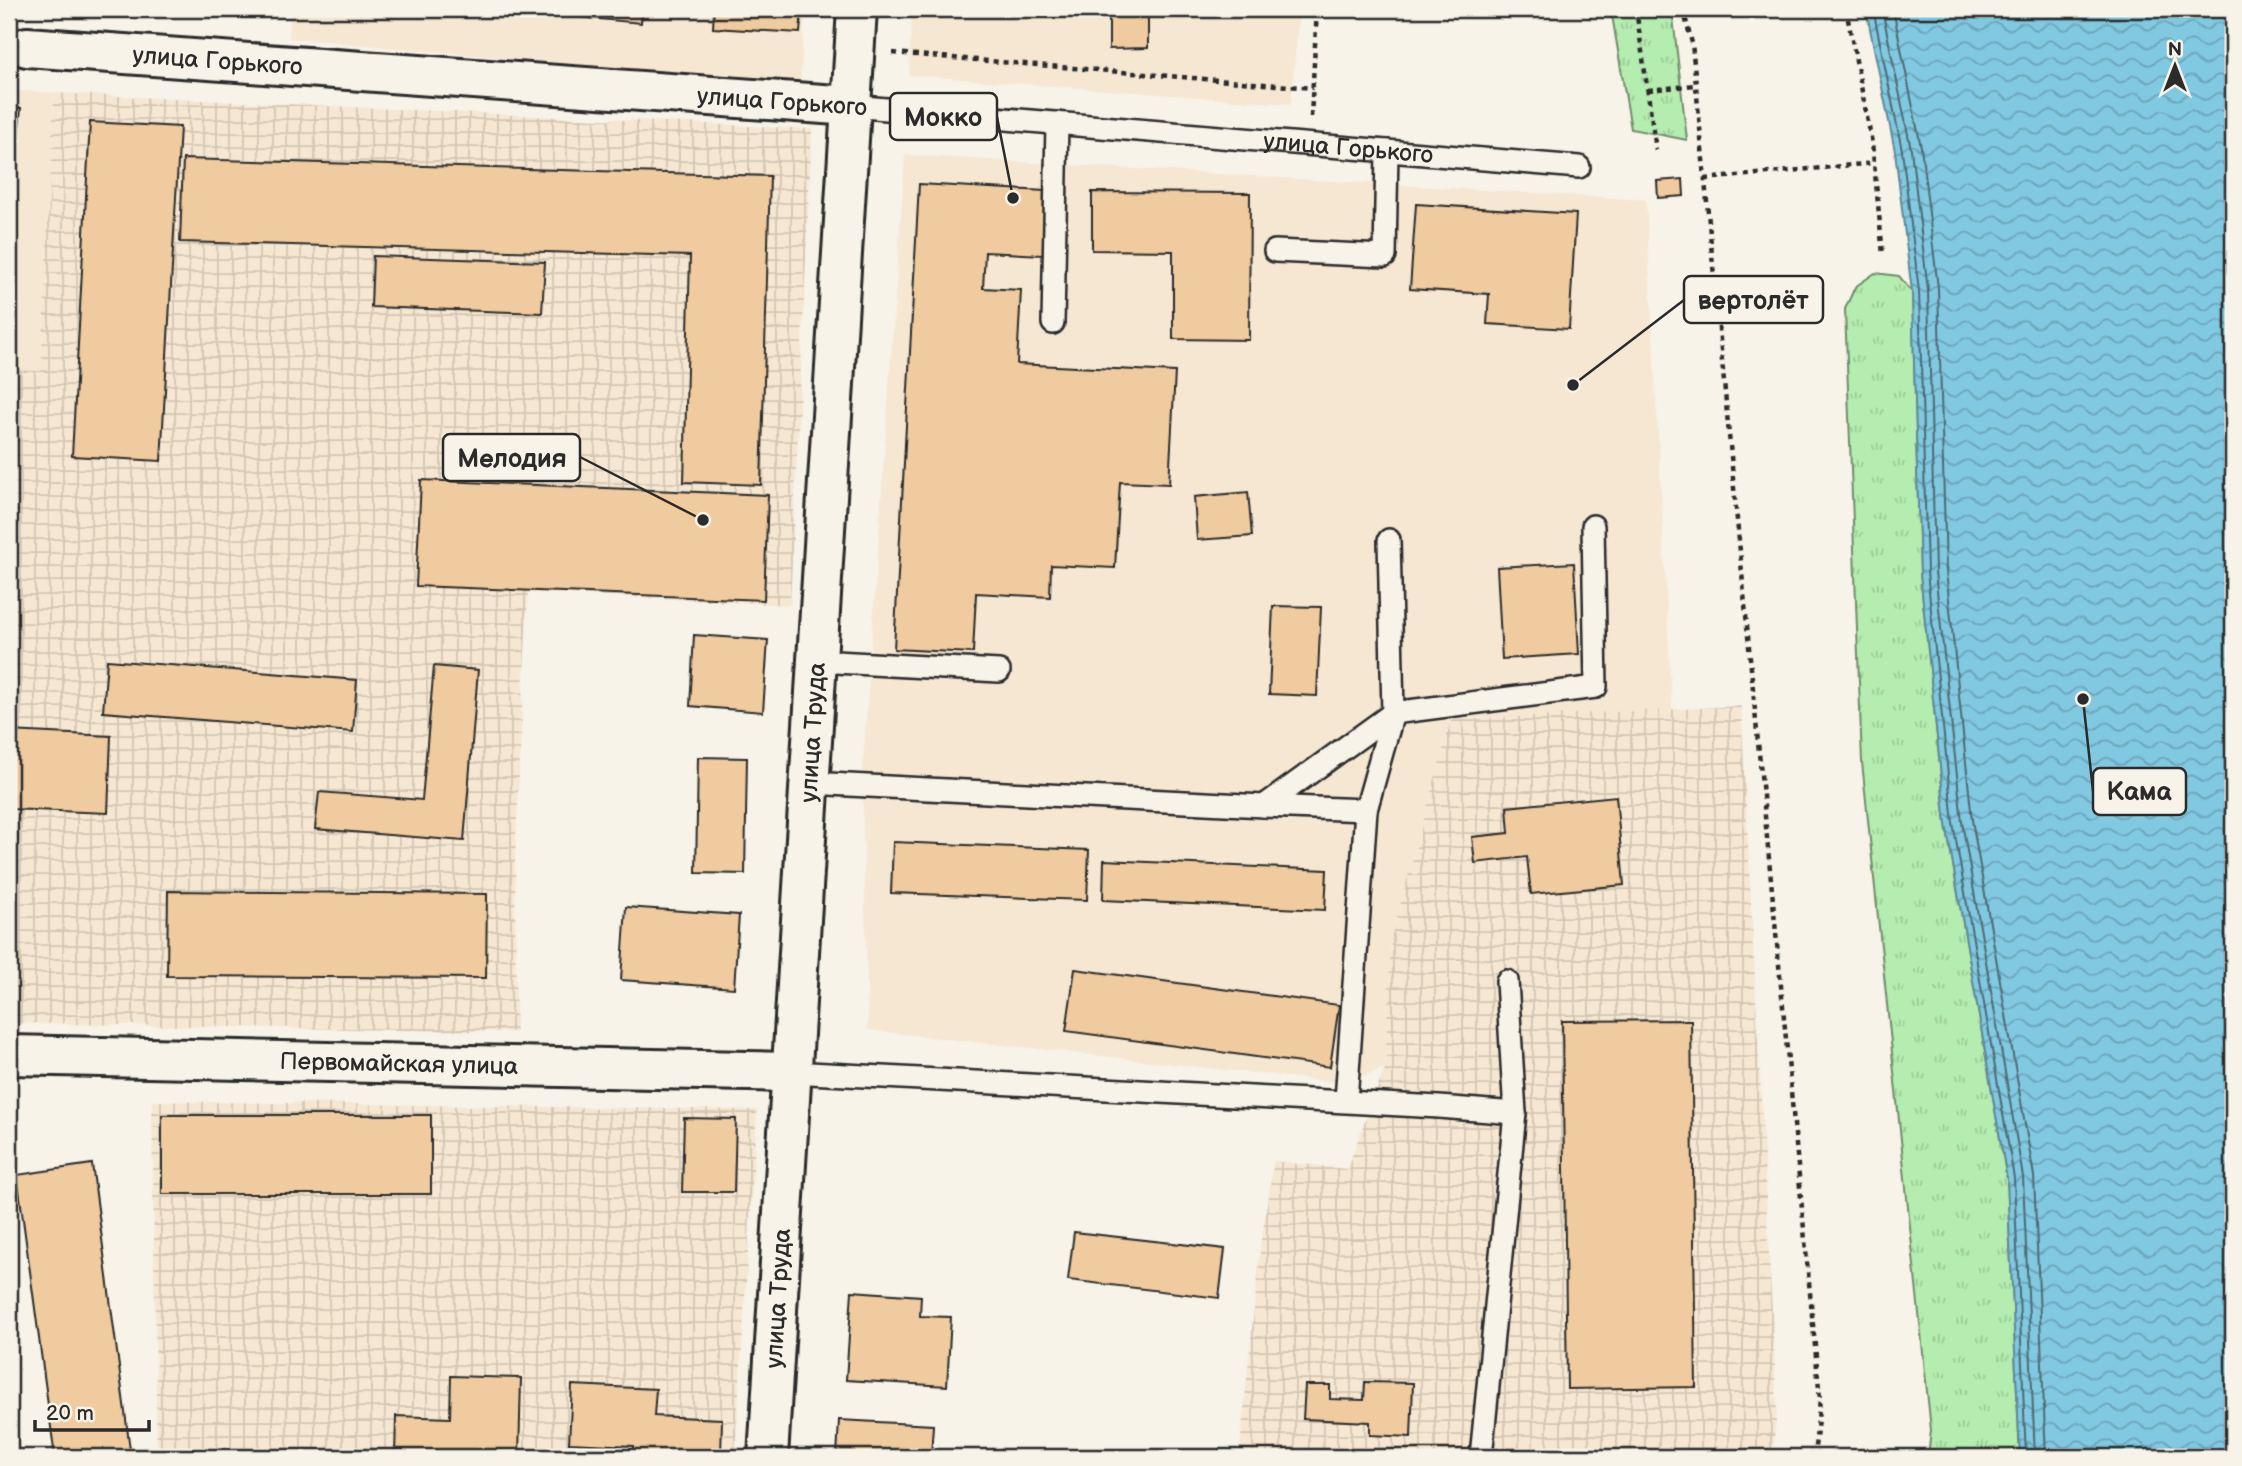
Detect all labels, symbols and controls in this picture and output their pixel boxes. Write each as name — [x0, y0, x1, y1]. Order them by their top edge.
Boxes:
north arrow — [2140, 32, 2210, 102]
text: N — [2168, 39, 2182, 62]
street label: улица Горького — [131, 40, 304, 81]
street label: улица Горького — [696, 82, 868, 122]
callout: Мокко — [890, 93, 997, 140]
text: Мокко — [904, 103, 982, 134]
street label: улица Горького — [1262, 126, 1434, 169]
callout: вертолёт — [1684, 276, 1823, 323]
text: вертолёт — [1697, 286, 1809, 317]
callout: Мелодия — [443, 434, 580, 481]
text: Мелодия — [457, 444, 567, 475]
street label: улица Труда — [794, 661, 831, 803]
callout: Кама — [2093, 768, 2186, 815]
text: Кама — [2106, 777, 2172, 808]
street label: Первомайская улица — [279, 1046, 518, 1081]
street label: улица Труда — [759, 1227, 797, 1369]
scale bar — [35, 1389, 149, 1433]
text: 20 m — [46, 1401, 94, 1426]

